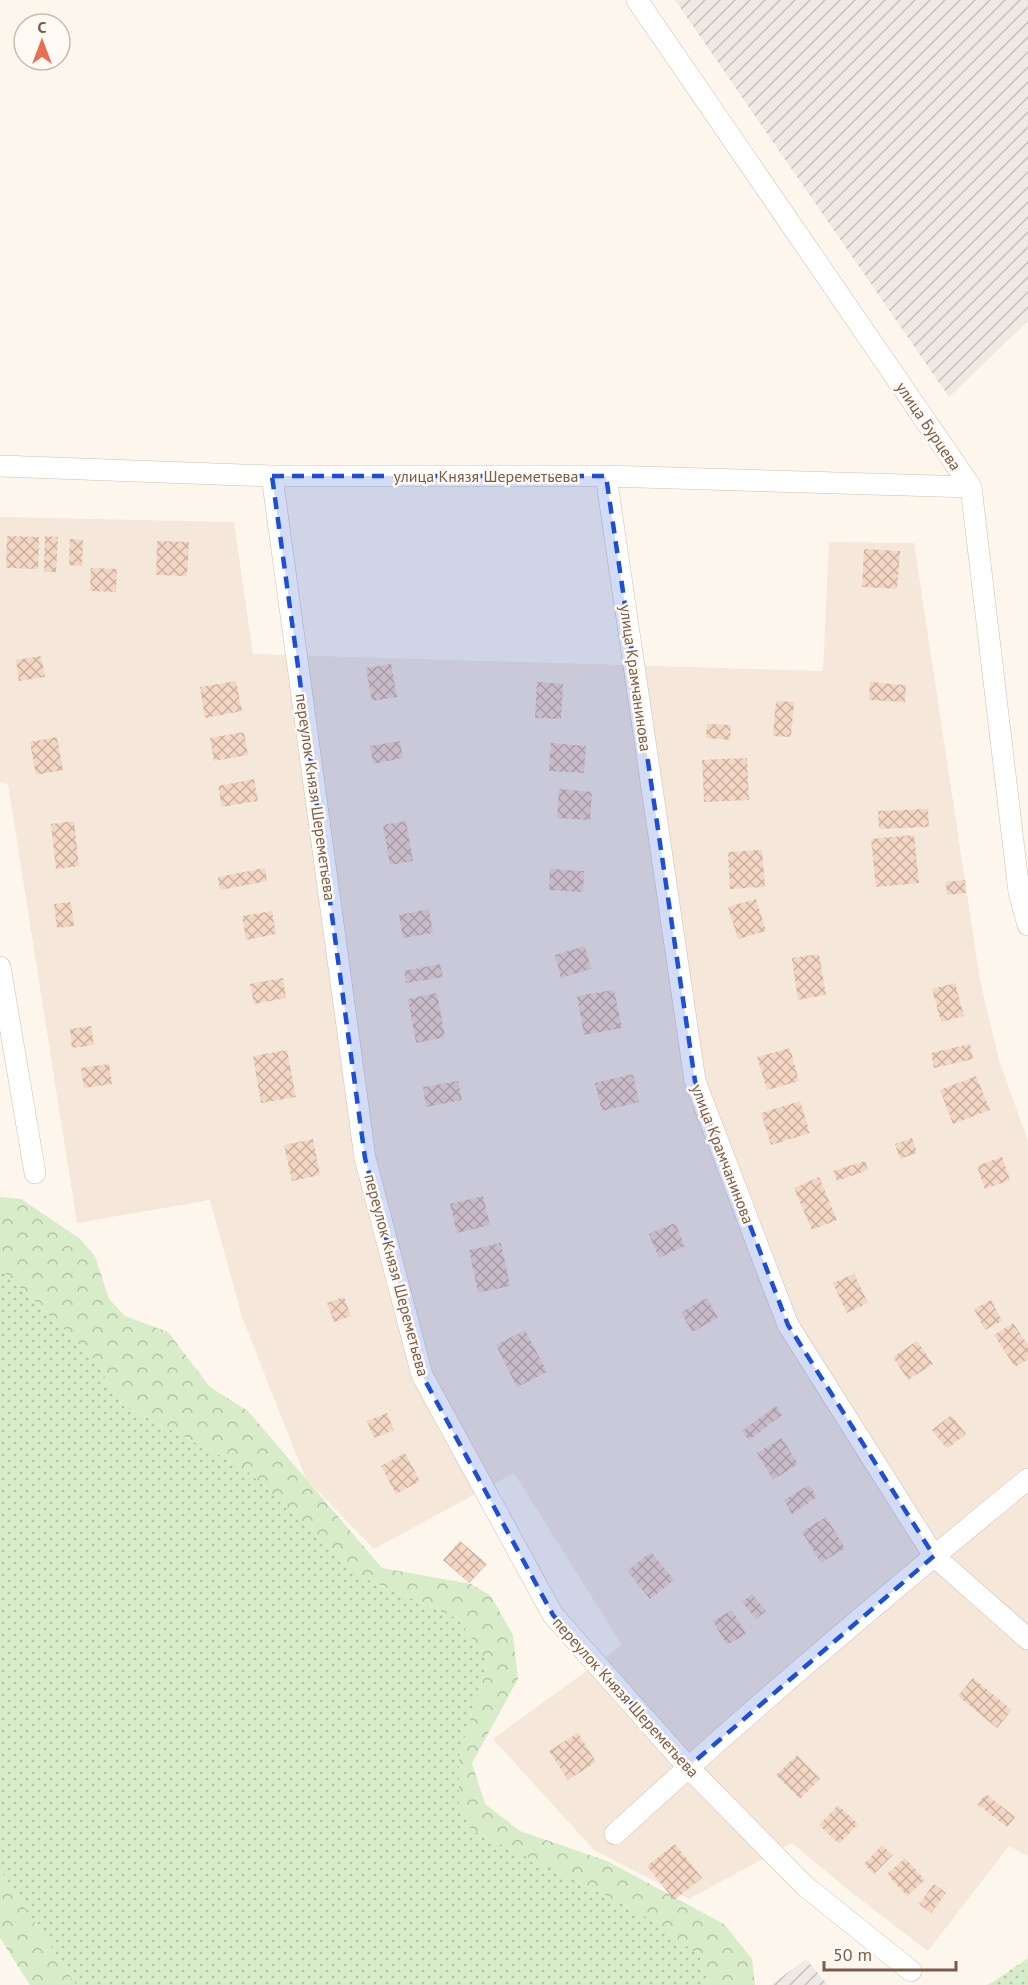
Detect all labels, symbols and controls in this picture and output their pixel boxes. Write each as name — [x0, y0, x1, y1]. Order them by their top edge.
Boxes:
north arrow — [12, 12, 72, 72]
text: С — [38, 17, 47, 37]
street label: улица Бурцева — [892, 378, 966, 474]
street label: улица Князя Шереметьева — [394, 466, 578, 486]
street label: улица Крамчанинова — [616, 603, 656, 753]
street label: переулок Князя Шереметьева — [292, 692, 340, 902]
street label: улица Крамчанинова — [687, 1081, 759, 1227]
street label: переулок Князя Шереметьева — [360, 1171, 434, 1379]
street label: переулок Князя Шереметьева — [549, 1613, 703, 1781]
scale bar — [824, 1934, 956, 1972]
text: 50 m — [833, 1943, 872, 1966]

